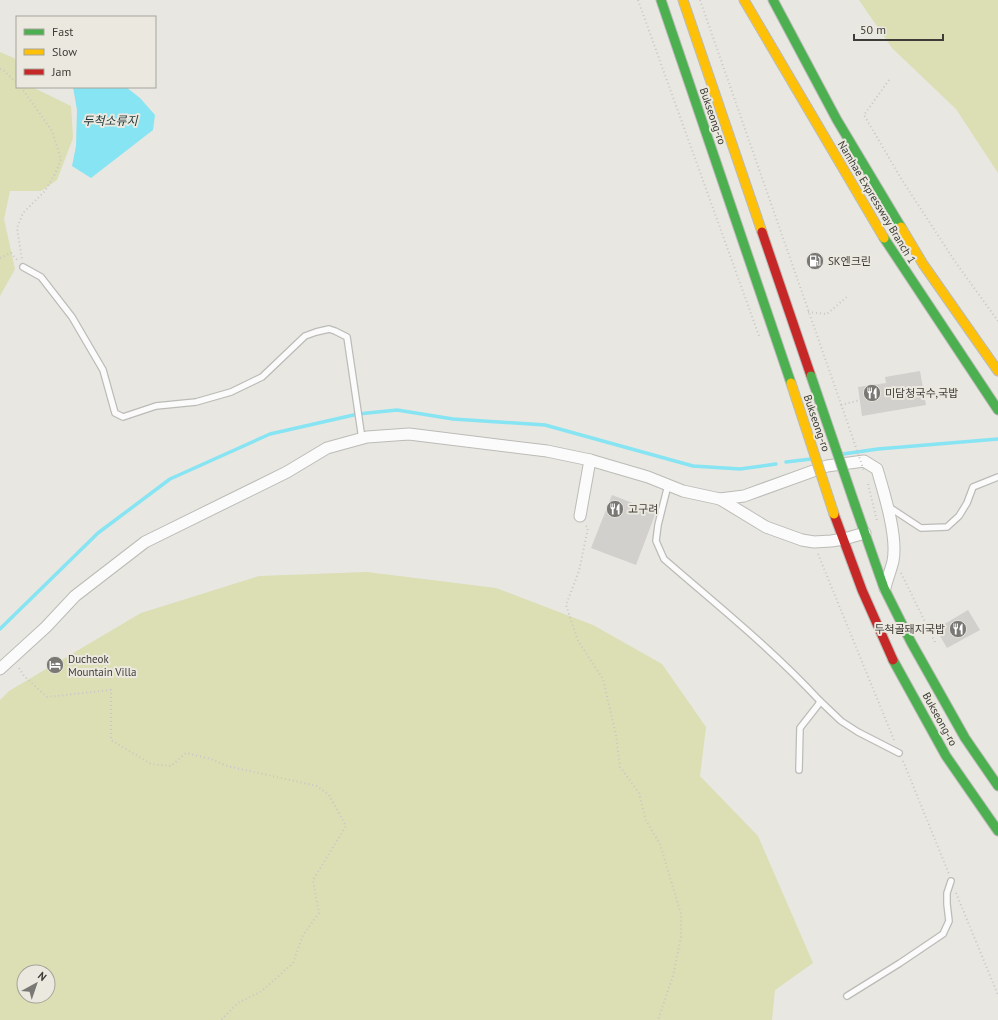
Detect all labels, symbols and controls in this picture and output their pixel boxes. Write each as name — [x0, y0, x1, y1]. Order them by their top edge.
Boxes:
legend — [16, 16, 156, 88]
scale bar — [854, 16, 943, 42]
text: 50 m — [860, 22, 886, 37]
text: Fast — [52, 24, 73, 39]
text: Slow — [52, 44, 77, 59]
text: Jam — [51, 64, 71, 79]
street label: Bukseong-ro — [697, 86, 729, 146]
water label: 두척소류지 — [82, 113, 139, 128]
street label: Namhae Expressway Branch 1 — [835, 138, 919, 266]
fuel station icon: SK엔크린 — [805, 251, 825, 271]
place label: SK엔크린 — [828, 254, 871, 268]
restaurant icon: 미담청국수,국밥 — [862, 383, 882, 403]
place label: 미담청국수,국밥 — [885, 386, 958, 400]
street label: Bukseong-ro — [801, 393, 833, 453]
restaurant icon: 고구려 — [605, 499, 625, 519]
place label: 고구려 — [628, 502, 658, 516]
restaurant icon: 두척골돼지국밥 — [948, 619, 968, 639]
place label: 두척골돼지국밥 — [874, 622, 945, 636]
place label: Ducheok Mountain Villa — [68, 652, 136, 679]
hotel icon: Ducheok Mountain Villa — [45, 655, 65, 675]
street label: Bukseong-ro — [920, 690, 961, 748]
north arrow — [16, 964, 56, 1004]
text: N — [35, 969, 50, 984]

